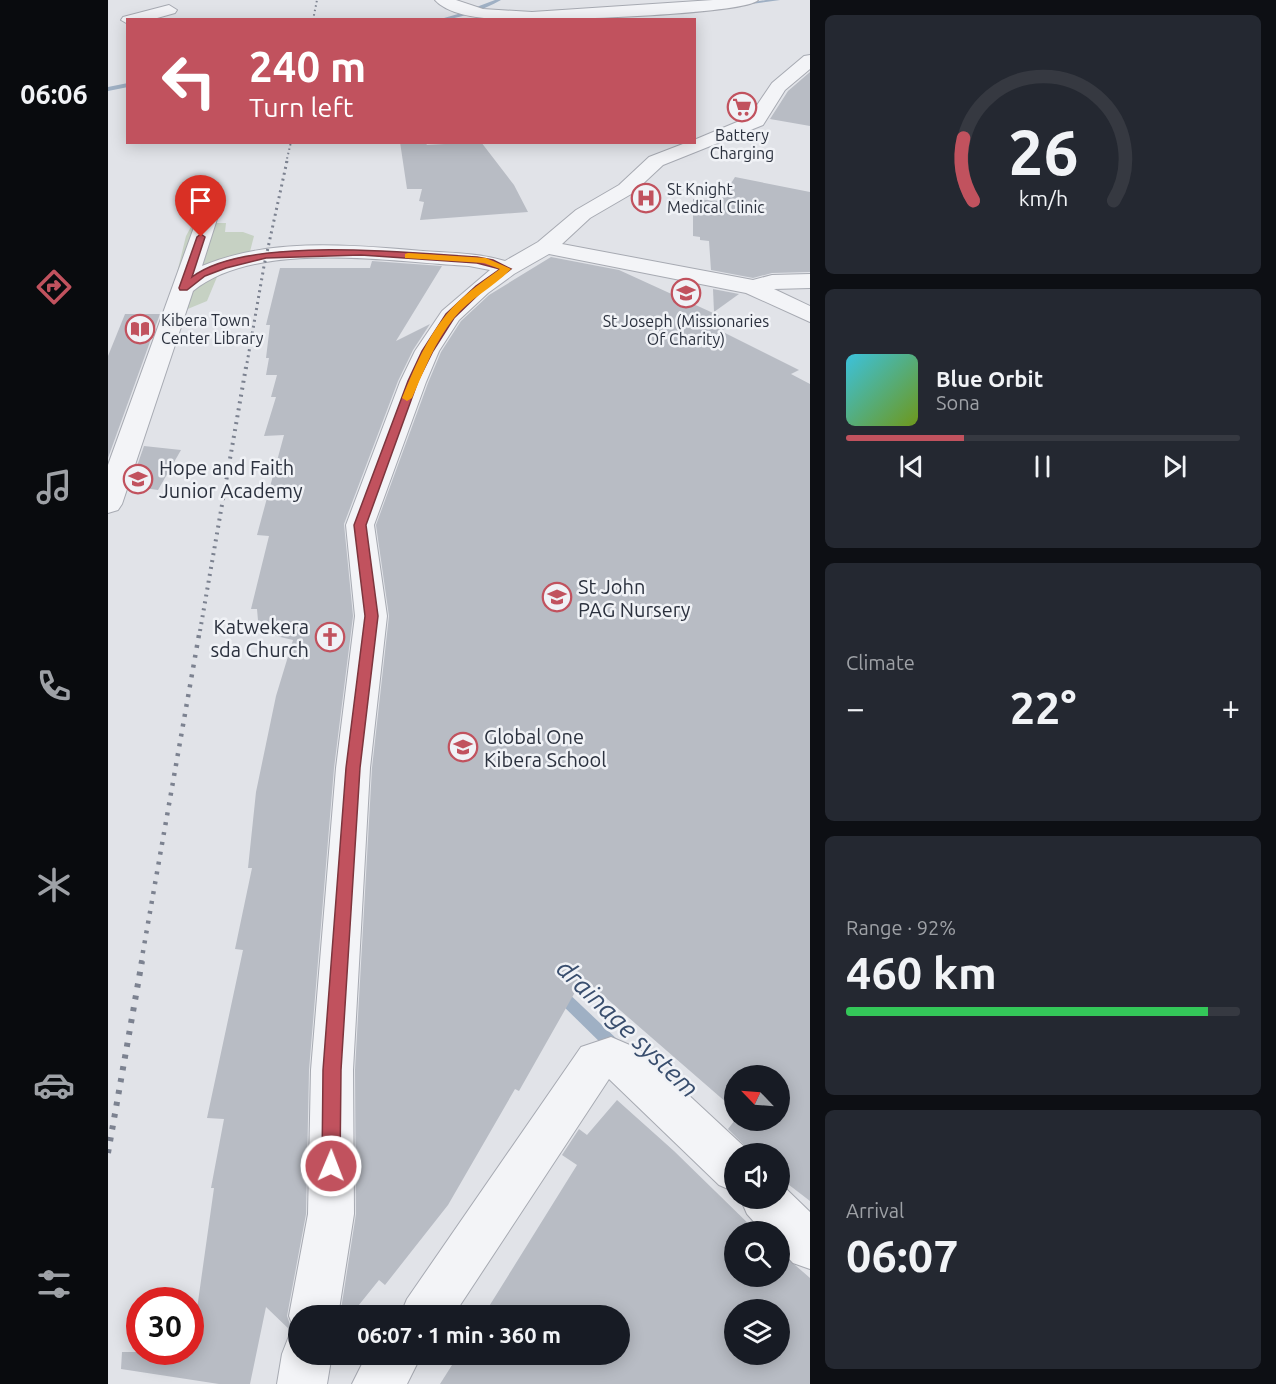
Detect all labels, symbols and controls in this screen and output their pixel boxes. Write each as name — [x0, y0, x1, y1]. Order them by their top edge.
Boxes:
icon: left — [150, 42, 228, 120]
text: 240 m — [249, 43, 366, 90]
text: 06:06 — [20, 79, 88, 109]
supermarket icon: Battery Charging — [726, 91, 758, 123]
text: Turn left — [249, 92, 353, 122]
text: 26 — [1008, 118, 1078, 188]
place label: Battery Charging — [710, 126, 774, 162]
pin — [175, 175, 226, 237]
place label: St Knight Medical Clinic — [667, 180, 765, 216]
hospital icon: St Knight Medical Clinic — [630, 182, 662, 214]
icon: arrive — [184, 184, 217, 217]
text: km/h — [1018, 187, 1068, 211]
icon: directions — [33, 266, 75, 308]
school or university icon: St Joseph (Missionaries Of Charity) — [670, 277, 702, 309]
place label: Kibera Town Center Library — [161, 311, 264, 347]
place label: St Joseph (Missionaries Of Charity) — [603, 312, 769, 349]
library icon: Kibera Town Center Library — [124, 313, 156, 345]
text: Blue Orbit — [936, 366, 1043, 391]
text: Sona — [936, 391, 980, 414]
icon: previous — [895, 450, 928, 483]
icon: pause — [1026, 450, 1059, 483]
icon: next — [1158, 450, 1191, 483]
place label: Hope and Faith Junior Academy — [159, 456, 303, 502]
school or university icon: Hope and Faith Junior Academy — [122, 463, 154, 495]
icon: music — [33, 466, 75, 508]
place label: St John PAG Nursery — [578, 575, 691, 621]
school or university icon: St John PAG Nursery — [541, 581, 573, 613]
place label: Katwekera sda Church — [210, 615, 309, 661]
church icon: Katwekera sda Church — [314, 621, 346, 653]
text: Climate — [846, 651, 915, 674]
icon: phone — [33, 665, 75, 707]
text: 22° — [1010, 682, 1076, 733]
text: − — [846, 689, 865, 726]
text: + — [1221, 689, 1240, 726]
place label: Global One Kibera School — [484, 725, 606, 771]
school or university icon: Global One Kibera School — [447, 731, 479, 763]
icon: climate — [33, 864, 75, 906]
text: Range · 92% — [846, 916, 956, 939]
text: 460 km — [846, 947, 997, 998]
water label: drainage system — [551, 953, 705, 1103]
icon: car — [33, 1064, 75, 1106]
north arrow — [724, 1065, 790, 1131]
map controls — [724, 1065, 790, 1365]
position arrow — [299, 1134, 363, 1198]
button: sound — [724, 1143, 790, 1209]
text: Arrival — [846, 1199, 904, 1222]
button: search — [724, 1221, 790, 1287]
text: 06:07 — [846, 1230, 959, 1281]
icon: filters — [33, 1263, 75, 1305]
speed limit sign: 30 — [126, 1287, 204, 1365]
button: layers — [724, 1299, 790, 1365]
text: 06:07 · 1 min · 360 m — [357, 1322, 561, 1347]

